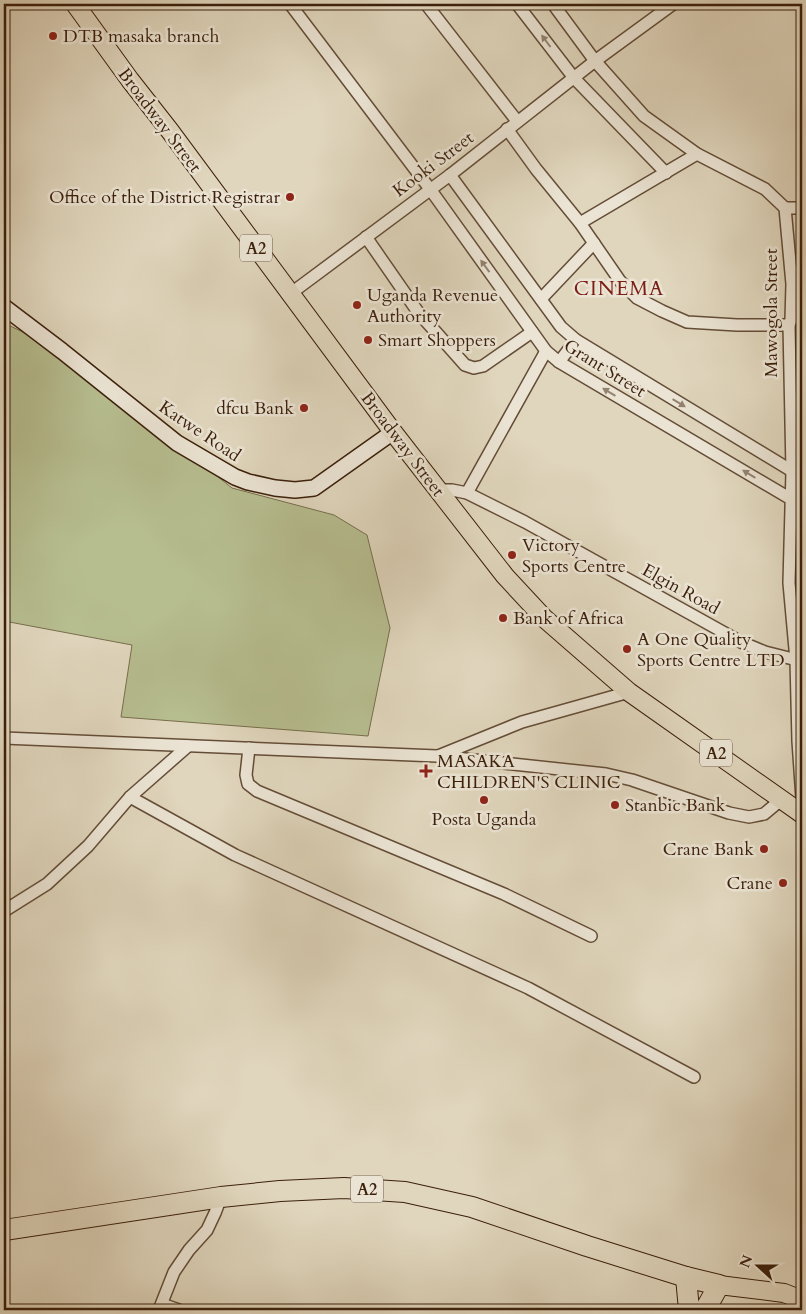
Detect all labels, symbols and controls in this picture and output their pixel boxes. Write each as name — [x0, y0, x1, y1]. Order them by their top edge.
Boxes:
place label: DTB masaka branch — [63, 24, 219, 49]
marker: DTB masaka branch — [47, 30, 59, 42]
one-way arrow — [541, 34, 551, 48]
street label: Broadway Street — [112, 63, 208, 178]
street label: Kooki Street — [388, 125, 479, 203]
place label: Office of the District Registrar — [49, 185, 280, 210]
marker: Office of the District Registrar — [284, 191, 296, 203]
road number: A2 — [240, 234, 272, 262]
street label: Mawogola Street — [759, 248, 784, 378]
one-way arrow — [480, 260, 490, 273]
district label: CINEMA — [574, 275, 664, 302]
place label: Uganda Revenue Authority — [367, 283, 498, 329]
marker: Uganda Revenue Authority — [351, 299, 363, 311]
place label: Smart Shoppers — [378, 328, 496, 353]
street label: Grant Street — [559, 333, 651, 404]
marker: Smart Shoppers — [362, 334, 374, 346]
street label: Broadway Street — [355, 387, 451, 502]
one-way arrow — [603, 387, 616, 396]
street label: Katwe Road — [154, 395, 246, 468]
place label: dfcu Bank — [216, 396, 294, 421]
one-way arrow — [672, 399, 685, 408]
marker: dfcu Bank — [298, 402, 310, 414]
one-way arrow — [743, 470, 756, 479]
place label: Victory Sports Centre — [522, 533, 626, 579]
marker: Victory Sports Centre — [506, 549, 518, 561]
street label: Elgin Road — [637, 558, 725, 621]
place label: Bank of Africa — [513, 606, 624, 631]
marker: Bank of Africa — [497, 612, 509, 624]
place label: A One Quality Sports Centre LTD — [637, 627, 785, 673]
marker: A One Quality Sports Centre LTD — [621, 643, 633, 655]
road number: A2 — [700, 740, 732, 766]
place label: MASAKA CHILDREN'S CLINIC — [437, 749, 621, 795]
marker: MASAKA CHILDREN'S CLINIC — [419, 764, 433, 778]
place label: Stanbic Bank — [625, 793, 726, 818]
marker: Posta Uganda — [478, 794, 490, 806]
marker: Stanbic Bank — [609, 799, 621, 811]
place label: Posta Uganda — [432, 807, 537, 832]
place label: Crane Bank — [663, 837, 754, 862]
marker: Crane Bank — [758, 843, 770, 855]
place label: Crane — [726, 871, 773, 896]
marker: Crane — [777, 877, 789, 889]
road number: A2 — [351, 1176, 383, 1202]
north arrow — [734, 1242, 784, 1292]
text: N — [735, 1252, 757, 1271]

